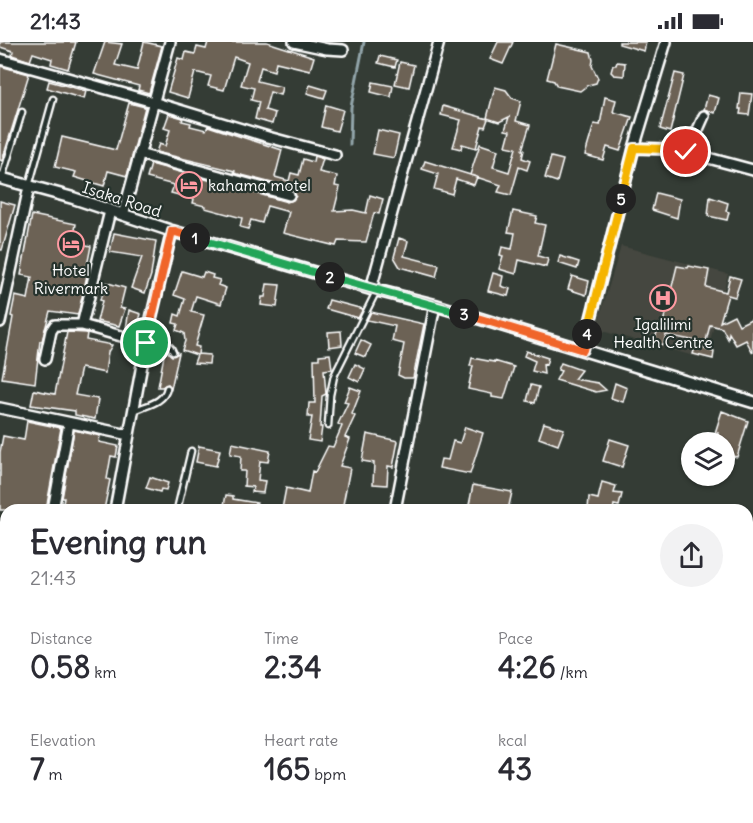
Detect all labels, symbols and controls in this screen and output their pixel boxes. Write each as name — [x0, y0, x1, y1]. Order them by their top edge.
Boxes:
text: 21:43 — [30, 7, 81, 35]
pin — [660, 126, 711, 177]
icon: check — [669, 135, 702, 168]
hotel icon: kahama motel — [174, 170, 204, 200]
place label: kahama motel — [208, 175, 311, 195]
street label: Isaka Road — [80, 177, 164, 221]
pin: 5 — [606, 184, 636, 214]
text: 5 — [616, 189, 626, 209]
pin: 1 — [180, 223, 210, 253]
text: 1 — [192, 228, 198, 248]
hotel icon: Hotel Rivermark — [56, 229, 86, 259]
place label: Hotel Rivermark — [34, 260, 108, 298]
pin: 2 — [315, 262, 345, 292]
text: 2 — [326, 267, 334, 287]
hospital icon: Igalilimi Health Centre — [648, 283, 678, 313]
pin: 3 — [449, 299, 479, 329]
text: 3 — [459, 304, 469, 324]
place label: Igalilimi Health Centre — [613, 314, 713, 352]
pin — [120, 317, 171, 368]
pin: 4 — [572, 319, 602, 349]
text: 4 — [582, 324, 592, 344]
icon: arrive — [129, 326, 162, 359]
map controls — [681, 432, 735, 486]
button: layers — [681, 432, 735, 486]
text: Evening run — [30, 521, 206, 563]
button: share — [660, 524, 723, 587]
text: 21:43 — [30, 565, 76, 590]
text: Distance — [30, 628, 92, 648]
text: Time — [264, 628, 299, 648]
text: Pace — [498, 628, 533, 648]
text: 0.58 — [30, 648, 90, 686]
text: 2:34 — [264, 648, 322, 686]
text: 4:26 — [498, 648, 556, 686]
text: km — [90, 662, 117, 682]
text: /km — [556, 662, 588, 682]
text: Elevation — [30, 730, 96, 750]
text: Heart rate — [264, 730, 338, 750]
text: kcal — [498, 730, 527, 750]
text: 7 — [30, 750, 45, 788]
text: 165 — [264, 750, 310, 788]
text: 43 — [498, 750, 532, 788]
text: m — [45, 764, 63, 784]
text: bpm — [310, 764, 346, 784]

